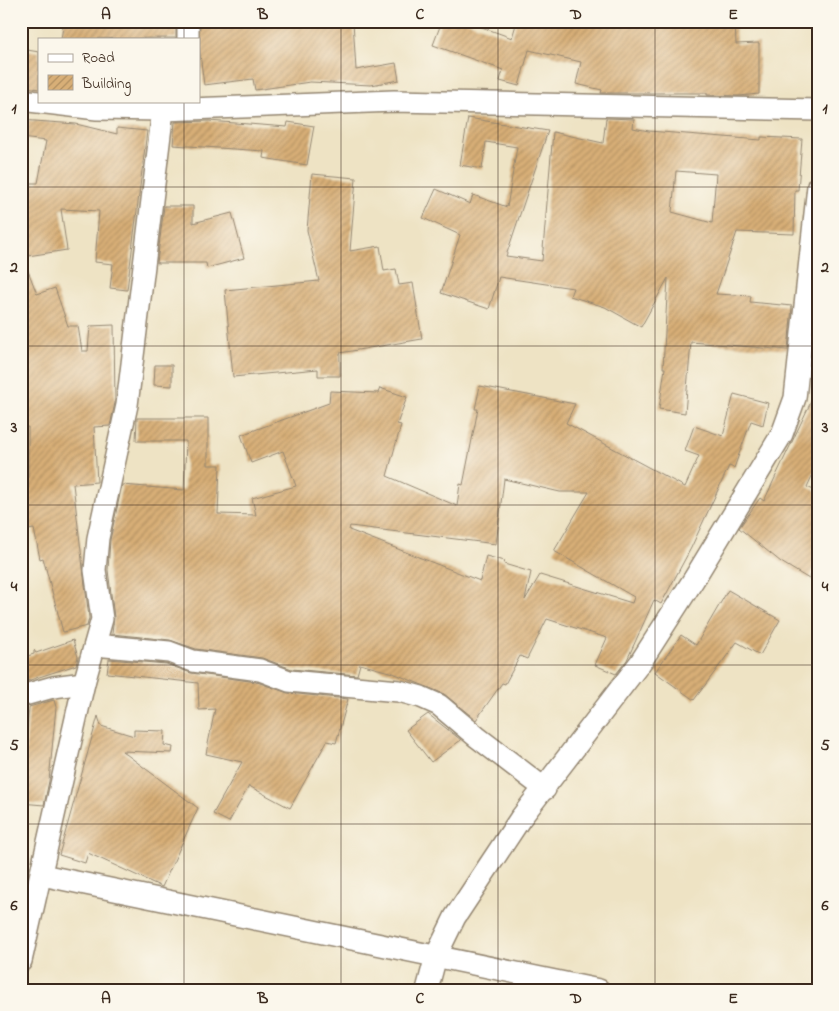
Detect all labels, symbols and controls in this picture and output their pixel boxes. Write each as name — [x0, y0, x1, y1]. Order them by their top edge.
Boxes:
text: A — [101, 3, 111, 27]
text: B — [257, 3, 269, 27]
text: C — [416, 3, 425, 27]
text: D — [569, 3, 582, 27]
text: E — [728, 3, 738, 27]
legend — [38, 38, 200, 102]
text: Road — [82, 47, 115, 69]
text: Building — [81, 73, 131, 96]
text: 1 — [11, 97, 17, 121]
text: 1 — [822, 97, 828, 121]
text: 2 — [9, 256, 18, 280]
text: 2 — [820, 256, 829, 280]
text: 3 — [10, 416, 18, 440]
text: 3 — [821, 416, 829, 440]
text: 4 — [10, 575, 18, 599]
text: 4 — [821, 575, 829, 599]
text: 5 — [9, 734, 19, 758]
text: 5 — [820, 734, 830, 758]
text: 6 — [9, 894, 18, 918]
text: 6 — [820, 894, 829, 918]
text: A — [101, 987, 111, 1011]
text: B — [257, 987, 269, 1011]
text: C — [416, 987, 425, 1011]
text: D — [569, 987, 582, 1011]
text: E — [728, 987, 738, 1011]

